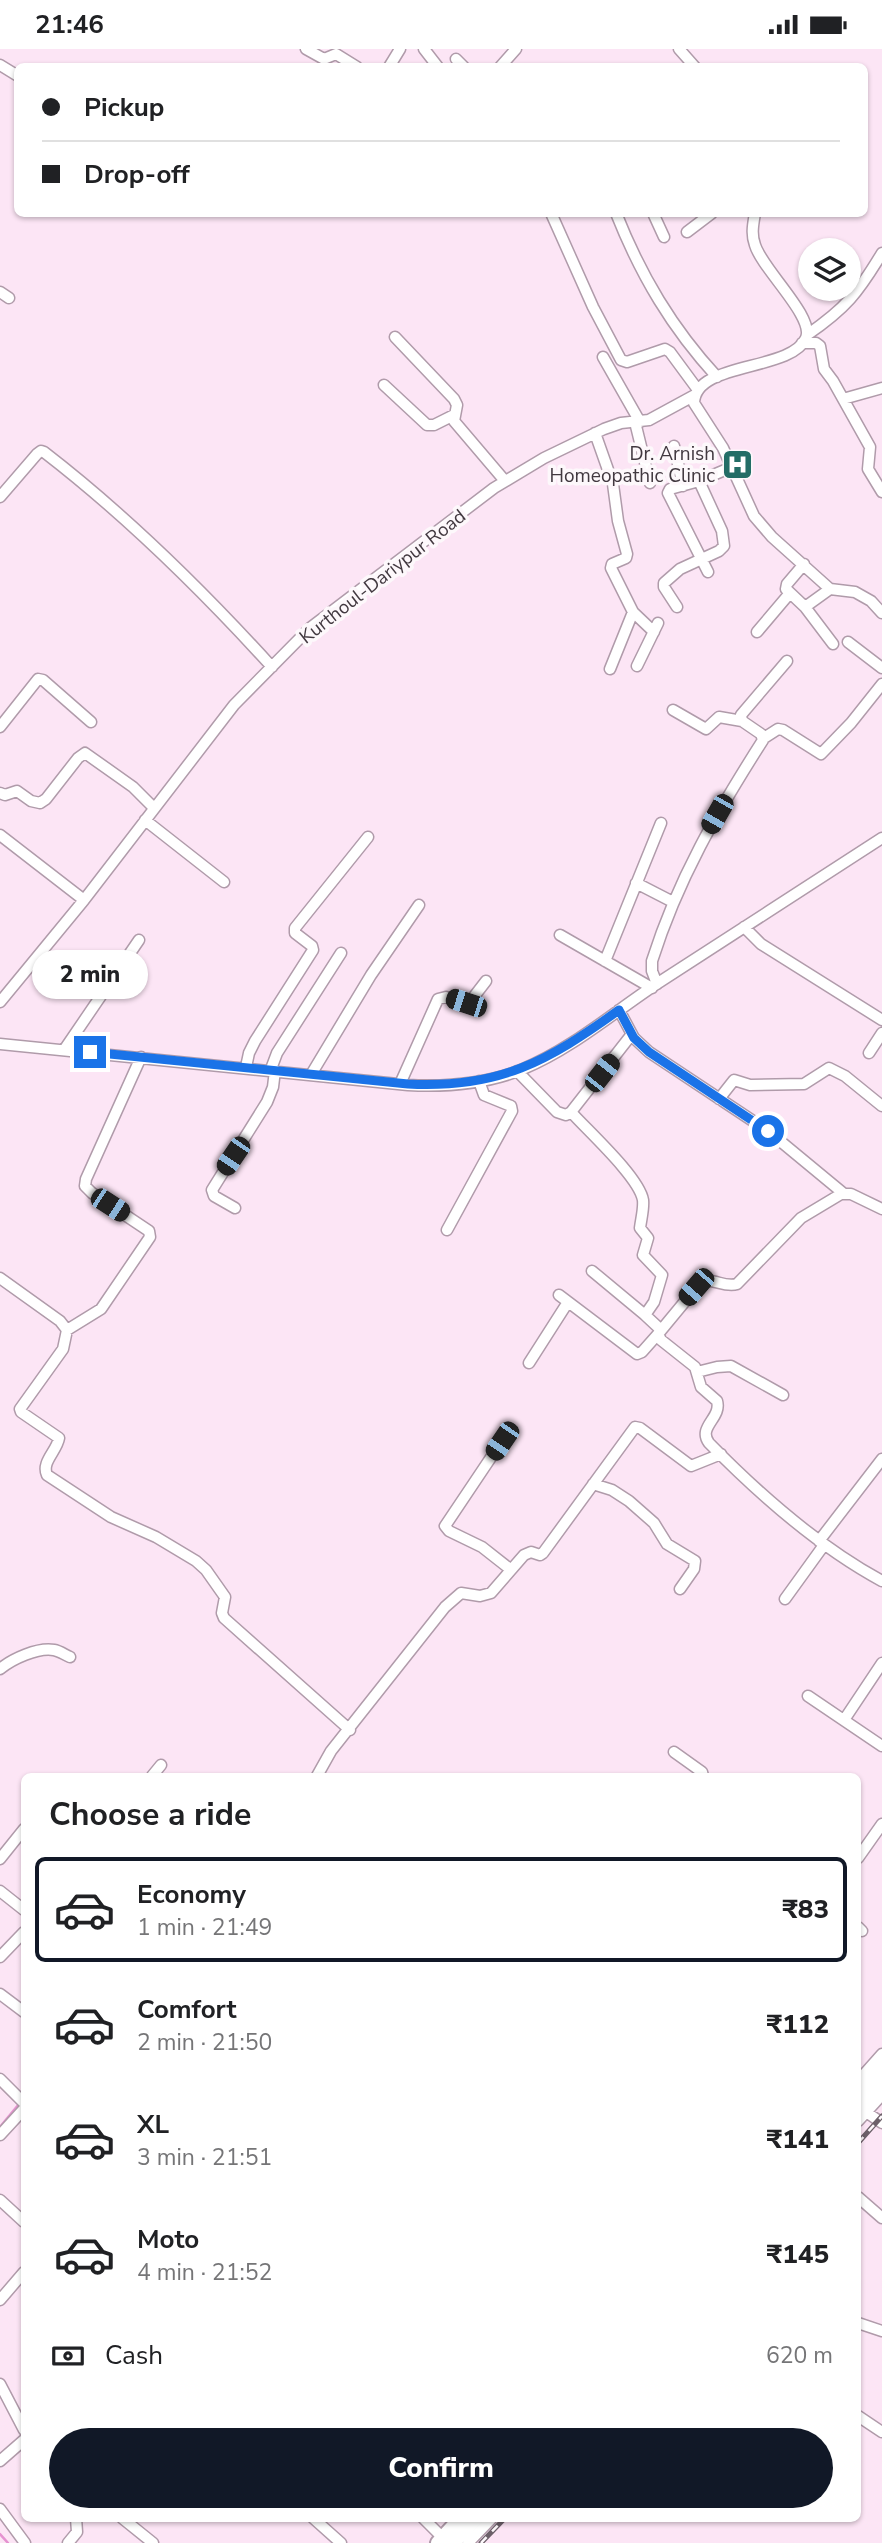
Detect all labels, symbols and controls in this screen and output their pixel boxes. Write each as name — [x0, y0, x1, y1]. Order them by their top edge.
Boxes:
text: 21:46 — [35, 7, 104, 42]
text: Pickup — [84, 90, 164, 125]
text: Drop-off — [84, 157, 190, 192]
map controls — [798, 238, 861, 301]
button: layers — [798, 238, 861, 301]
place label: Dr. Arnish Homeopathic Clinic — [550, 441, 715, 489]
hospital icon: Dr. Arnish Homeopathic Clinic — [721, 447, 755, 481]
street label: Kurthoul-Dariypur Road — [294, 504, 471, 650]
car — [698, 791, 737, 837]
callout: 2 min — [32, 951, 148, 999]
text: 2 min — [60, 959, 120, 990]
car — [443, 987, 490, 1019]
route end — [74, 1036, 106, 1068]
car — [581, 1050, 624, 1096]
route start — [752, 1115, 784, 1147]
car — [213, 1133, 254, 1179]
car — [87, 1185, 134, 1225]
car — [675, 1264, 718, 1310]
car — [482, 1418, 523, 1464]
text: Choose a ride — [49, 1793, 251, 1836]
text: Economy — [137, 1877, 246, 1912]
icon: car — [53, 1878, 116, 1941]
text: ₹83 — [782, 1892, 829, 1927]
text: 1 min · 21:49 — [137, 1912, 272, 1943]
text: Comfort — [137, 1992, 237, 2027]
icon: car — [53, 1993, 116, 2056]
text: ₹112 — [767, 2007, 829, 2042]
text: 2 min · 21:50 — [137, 2027, 272, 2058]
text: XL — [137, 2107, 169, 2142]
icon: car — [53, 2108, 116, 2171]
text: ₹141 — [767, 2122, 829, 2157]
text: 3 min · 21:51 — [137, 2142, 272, 2173]
text: Moto — [137, 2222, 199, 2257]
icon: car — [53, 2223, 116, 2286]
text: ₹145 — [767, 2237, 829, 2272]
text: 4 min · 21:52 — [137, 2257, 272, 2288]
icon: cash — [49, 2337, 87, 2375]
text: Cash — [105, 2338, 163, 2373]
text: 620 m — [766, 2340, 833, 2371]
button: Confirm — [49, 2428, 833, 2508]

